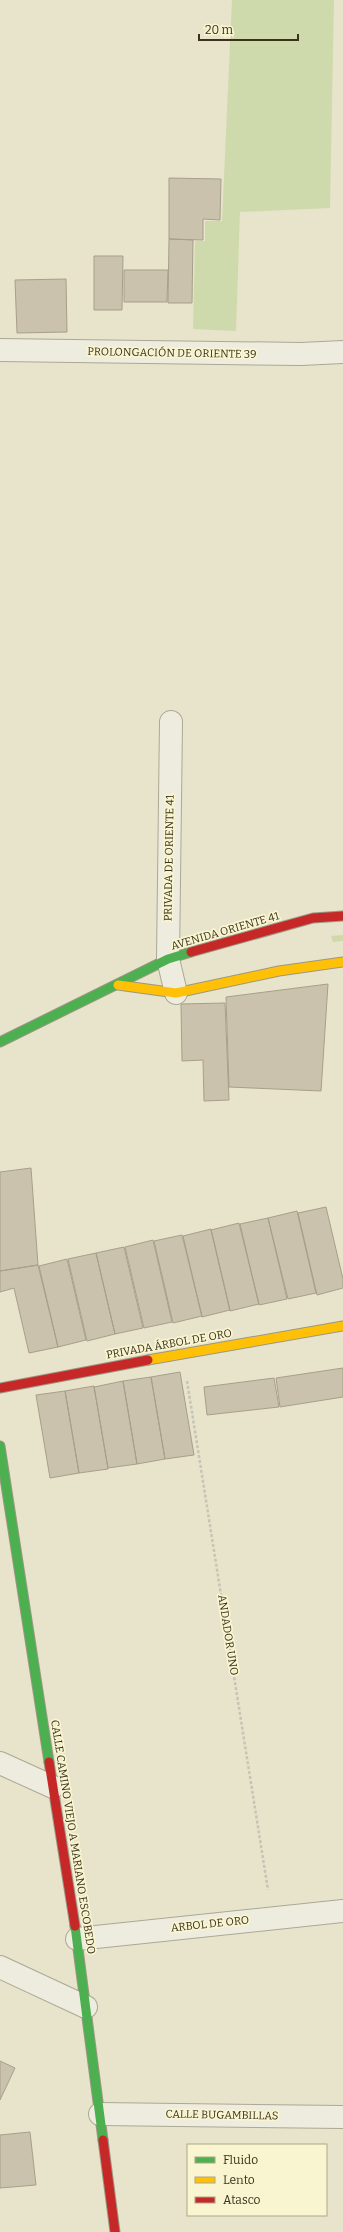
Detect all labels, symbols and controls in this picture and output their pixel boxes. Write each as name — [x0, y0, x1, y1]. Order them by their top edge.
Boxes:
scale bar — [199, 16, 298, 42]
text: 20 m — [205, 23, 234, 37]
street label: PROLONGACIÓN DE ORIENTE 39 — [87, 344, 257, 361]
street label: PRIVADA DE ORIENTE 41 — [161, 794, 177, 921]
street label: AVENIDA ORIENTE 41 — [169, 909, 281, 953]
street label: PRIVADA ÁRBOL DE ORO — [105, 1326, 233, 1361]
street label: ANDADOR UNO — [215, 1594, 241, 1676]
street label: CALLE CAMINO VIEJO A MARIANO ESCOBEDO — [48, 1719, 98, 1955]
street label: ARBOL DE ORO — [170, 1913, 250, 1935]
street label: CALLE BUGAMBILLAS — [166, 2108, 278, 2122]
legend — [187, 2144, 327, 2216]
text: Fluido — [223, 2153, 258, 2167]
text: Lento — [223, 2173, 255, 2187]
text: Atasco — [223, 2193, 261, 2207]

